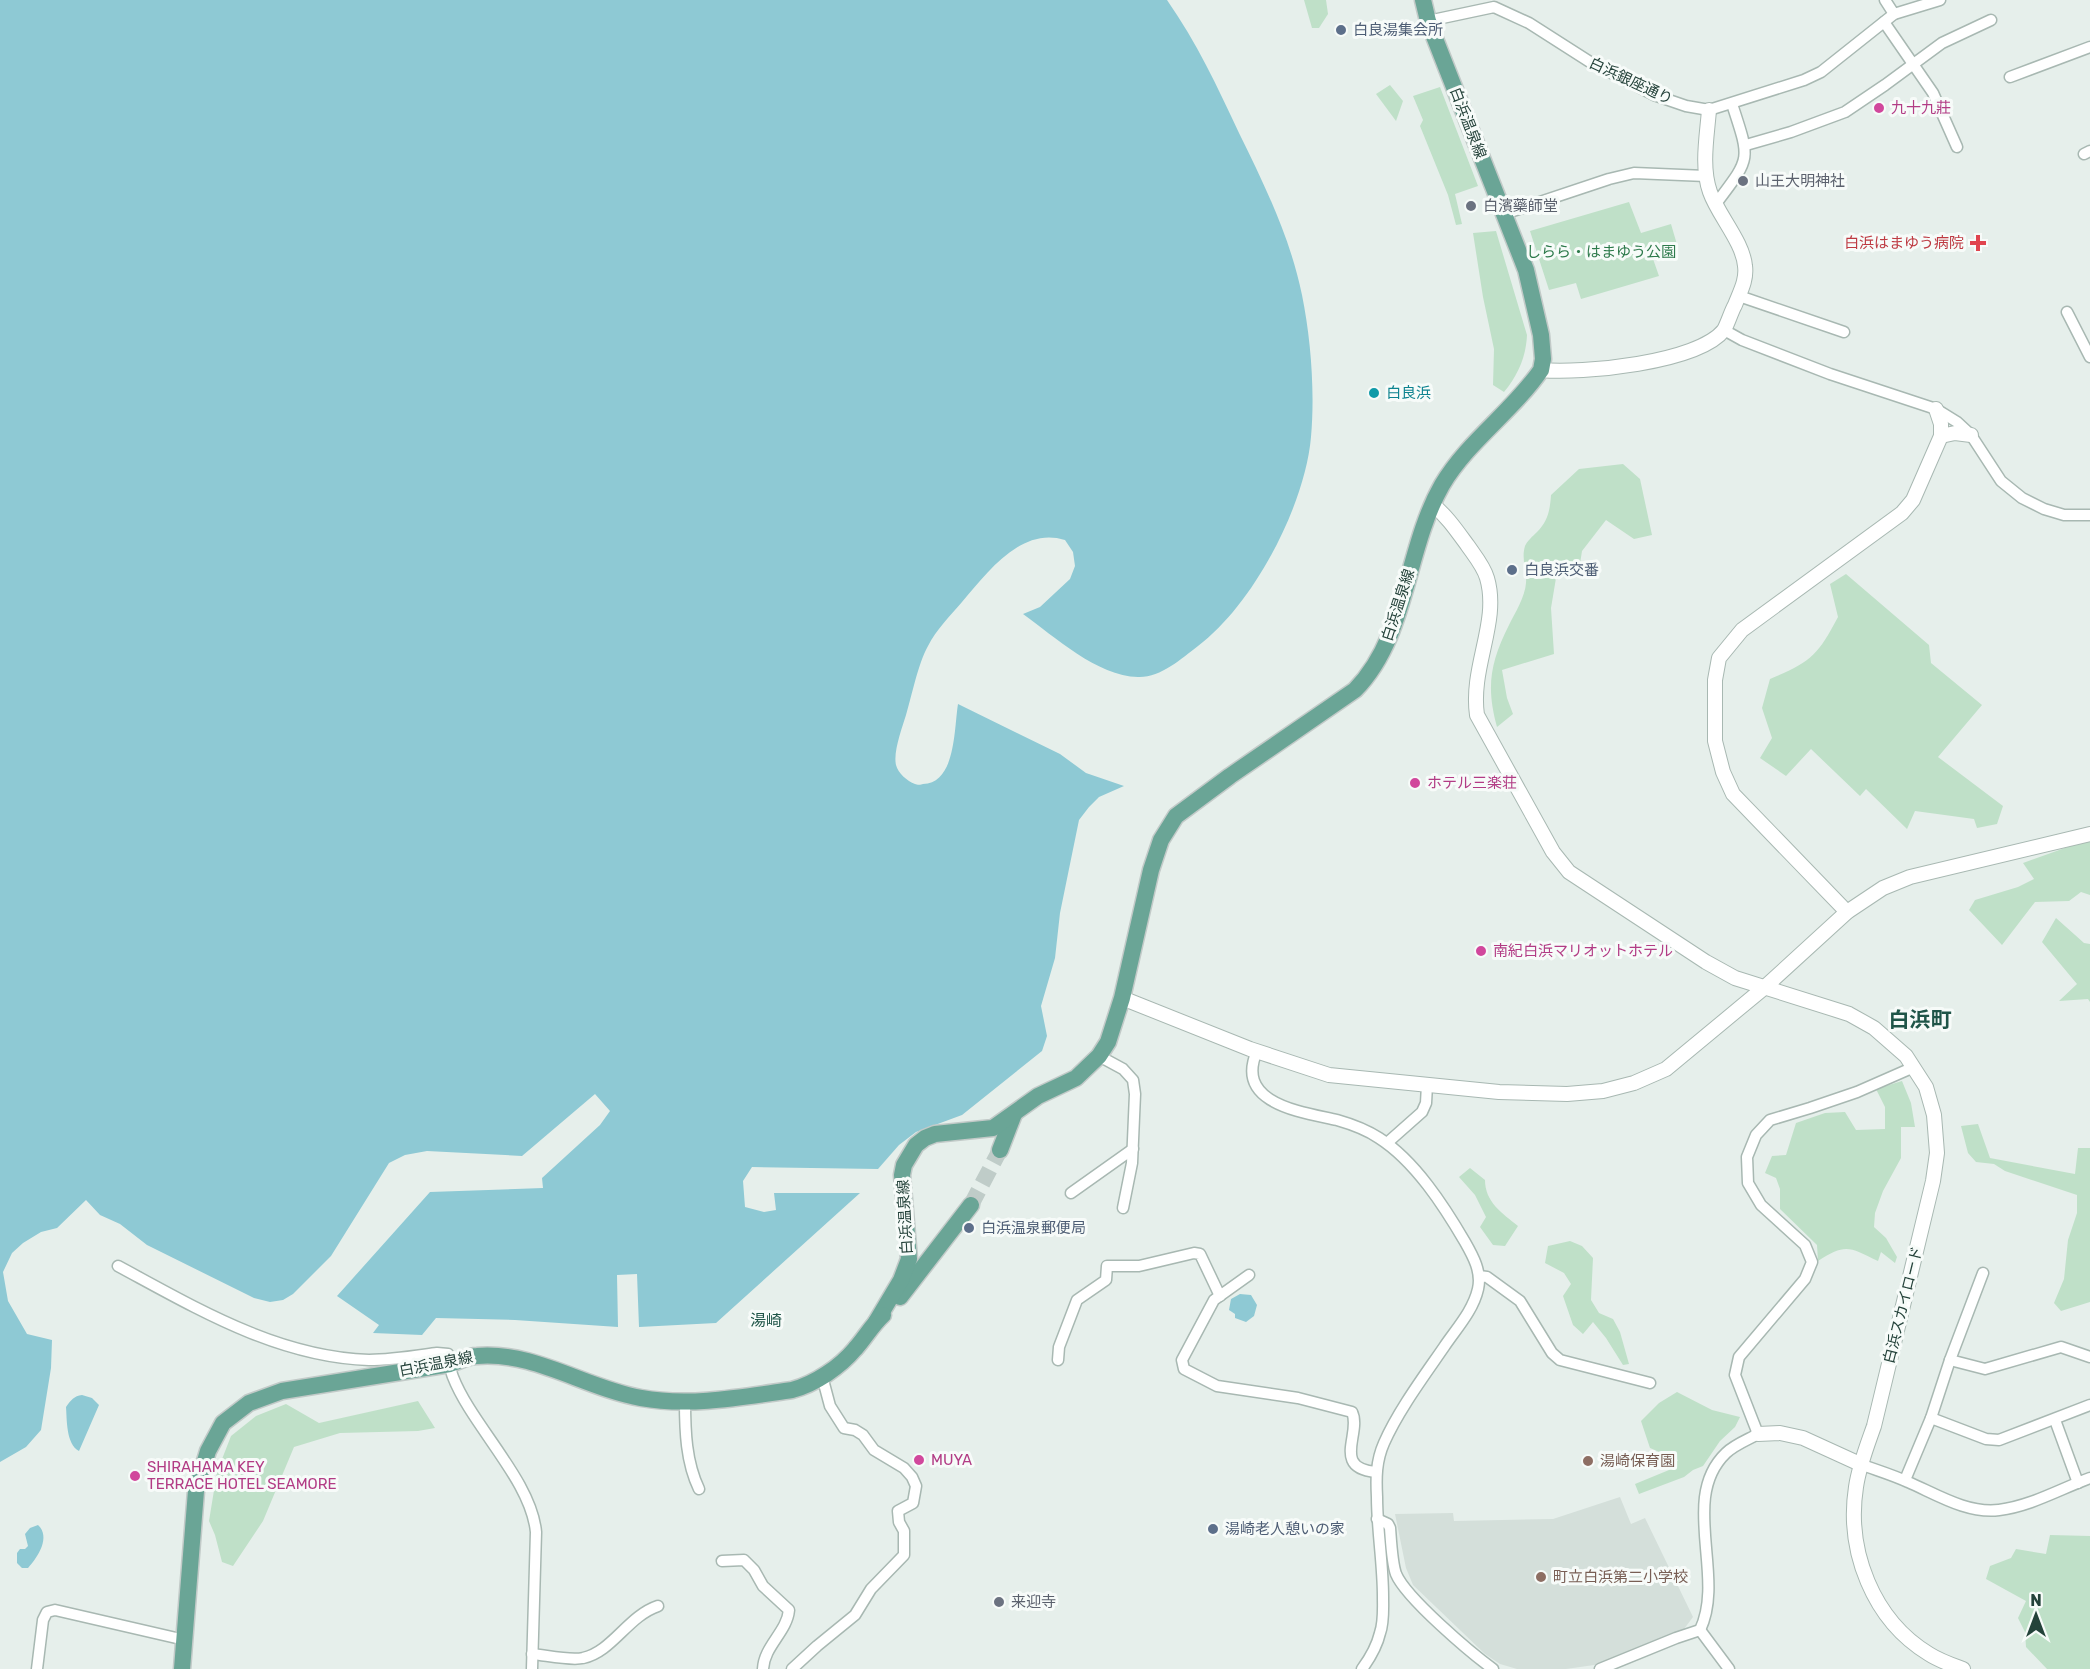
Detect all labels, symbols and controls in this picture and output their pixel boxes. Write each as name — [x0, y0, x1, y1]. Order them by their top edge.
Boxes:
place label: 白良湯集会所 — [1353, 21, 1443, 39]
marker: 白良湯集会所 — [1334, 23, 1348, 37]
street label: 白浜銀座通り — [1586, 54, 1676, 108]
street label: 白浜温泉線 — [1446, 85, 1490, 161]
place label: 九十九莊 — [1891, 99, 1951, 117]
marker: 九十九莊 — [1872, 101, 1886, 115]
place label: 山王大明神社 — [1755, 172, 1845, 190]
marker: 山王大明神社 — [1736, 174, 1750, 188]
place label: 白濱藥師堂 — [1483, 197, 1558, 215]
marker: 白濱藥師堂 — [1464, 199, 1478, 213]
place label: 白浜はまゆう病院 — [1844, 234, 1964, 252]
marker: 白浜はまゆう病院 — [1969, 234, 1987, 252]
park label: しらら・はまゆう公園 — [1526, 243, 1676, 261]
place label: 白良浜 — [1386, 384, 1431, 402]
marker: 白良浜 — [1367, 386, 1381, 400]
place label: 白良浜交番 — [1524, 561, 1599, 579]
marker: 白良浜交番 — [1505, 563, 1519, 577]
street label: 白浜温泉線 — [1378, 567, 1418, 643]
place label: ホテル三楽荘 — [1427, 774, 1517, 792]
marker: ホテル三楽荘 — [1408, 776, 1422, 790]
place label: 南紀白浜マリオットホテル — [1493, 942, 1673, 960]
marker: 南紀白浜マリオットホテル — [1474, 944, 1488, 958]
district label: 白浜町 — [1889, 1007, 1952, 1032]
street label: 白浜温泉線 — [894, 1179, 916, 1255]
place label: 白浜温泉郵便局 — [981, 1219, 1086, 1237]
marker: 白浜温泉郵便局 — [962, 1221, 976, 1235]
street label: 白浜スカイロード — [1880, 1245, 1926, 1365]
district label: 湯崎 — [750, 1311, 782, 1330]
street label: 白浜温泉線 — [397, 1348, 475, 1380]
place label: MUYA — [931, 1451, 972, 1469]
place label: 湯崎保育園 — [1600, 1452, 1675, 1470]
marker: MUYA — [912, 1453, 926, 1467]
marker: 湯崎保育園 — [1581, 1454, 1595, 1468]
place label: SHIRAHAMA KEY TERRACE HOTEL SEAMORE — [147, 1458, 337, 1493]
marker: SHIRAHAMA KEY TERRACE HOTEL SEAMORE — [128, 1469, 142, 1483]
place label: 湯崎老人憩いの家 — [1225, 1520, 1345, 1538]
marker: 湯崎老人憩いの家 — [1206, 1522, 1220, 1536]
place label: 町立白浜第二小学校 — [1553, 1568, 1688, 1586]
marker: 町立白浜第二小学校 — [1534, 1570, 1548, 1584]
north arrow — [2006, 1585, 2066, 1645]
text: N — [2030, 1591, 2042, 1610]
place label: 来迎寺 — [1011, 1593, 1056, 1611]
marker: 来迎寺 — [992, 1595, 1006, 1609]

